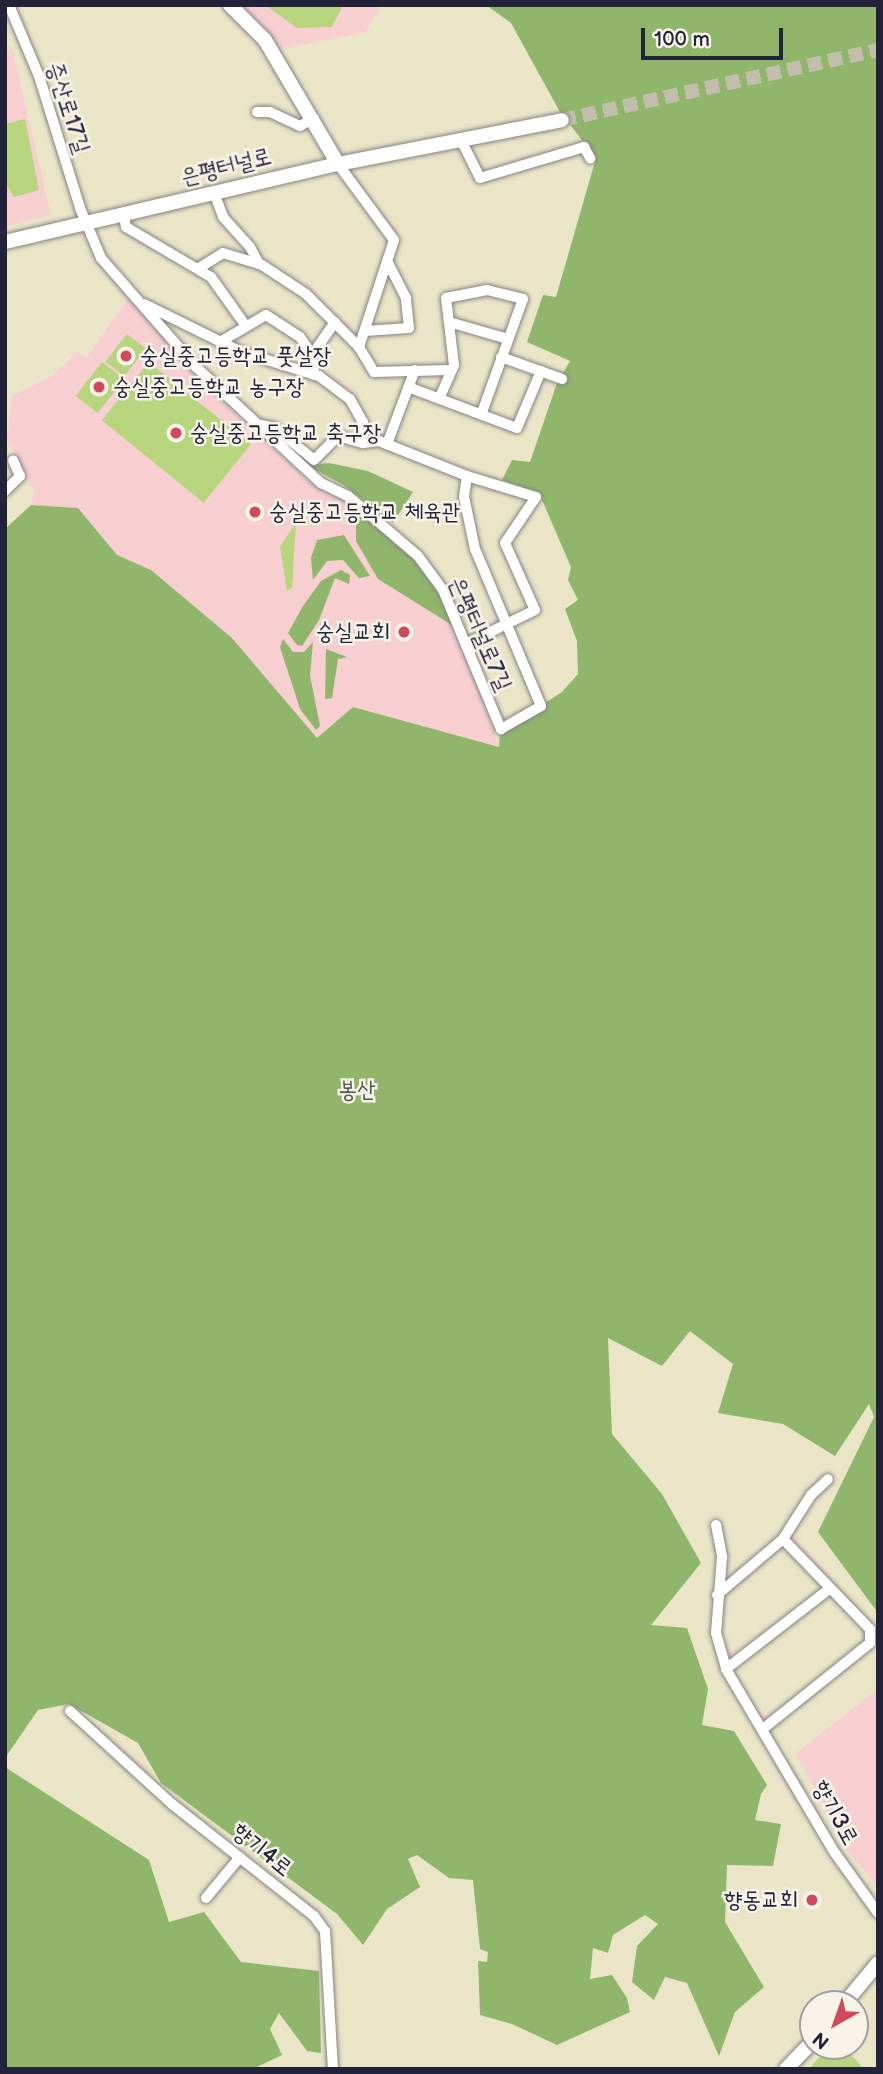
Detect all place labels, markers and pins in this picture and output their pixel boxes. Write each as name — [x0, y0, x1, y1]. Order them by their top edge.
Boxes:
place label: 숭실중고등학교 풋살장 — [140, 342, 331, 370]
marker: 숭실중고등학교 풋살장 — [118, 348, 134, 364]
place label: 숭실중고등학교 농구장 — [113, 373, 304, 401]
marker: 숭실중고등학교 농구장 — [91, 379, 107, 395]
place label: 숭실중고등학교 축구장 — [190, 419, 381, 447]
marker: 숭실중고등학교 축구장 — [168, 425, 184, 441]
place label: 숭실중고등학교 체육관 — [269, 498, 460, 526]
marker: 숭실중고등학교 체육관 — [247, 504, 263, 520]
place label: 숭실교회 — [316, 618, 390, 646]
marker: 숭실교회 — [396, 624, 412, 640]
place label: 향동교회 — [724, 1886, 798, 1914]
marker: 향동교회 — [804, 1892, 820, 1908]

